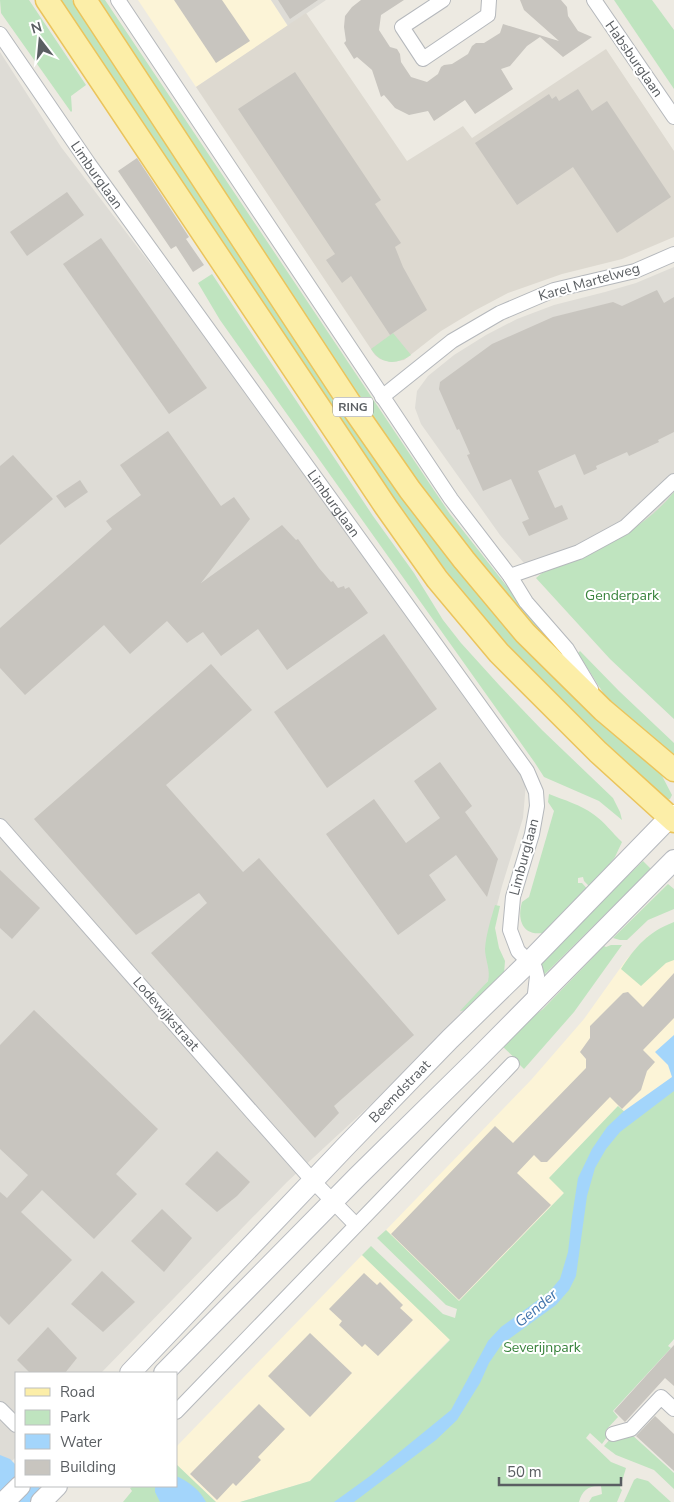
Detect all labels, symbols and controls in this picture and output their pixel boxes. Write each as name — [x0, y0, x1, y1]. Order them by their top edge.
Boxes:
north arrow — [15, 15, 65, 65]
text: N — [29, 17, 44, 39]
street label: Habsburglaan — [601, 17, 667, 101]
street label: Limburglaan — [66, 137, 128, 212]
street label: Karel Martelweg — [536, 258, 642, 306]
road number: RING — [333, 398, 373, 417]
street label: Limburglaan — [303, 466, 365, 541]
park label: Genderpark — [585, 586, 660, 605]
street label: Limburglaan — [505, 816, 543, 898]
street label: Lodewijkstraat — [129, 973, 204, 1055]
street label: Beemdstraat — [364, 1055, 434, 1127]
water label: Gender — [511, 1284, 562, 1332]
park label: Severijnpark — [503, 1338, 582, 1357]
legend — [15, 1372, 178, 1487]
text: Road — [60, 1382, 95, 1402]
text: Park — [60, 1407, 90, 1427]
text: Water — [60, 1432, 103, 1452]
scale bar — [499, 1454, 622, 1486]
text: Building — [60, 1457, 116, 1477]
text: 50 m — [507, 1462, 542, 1482]

